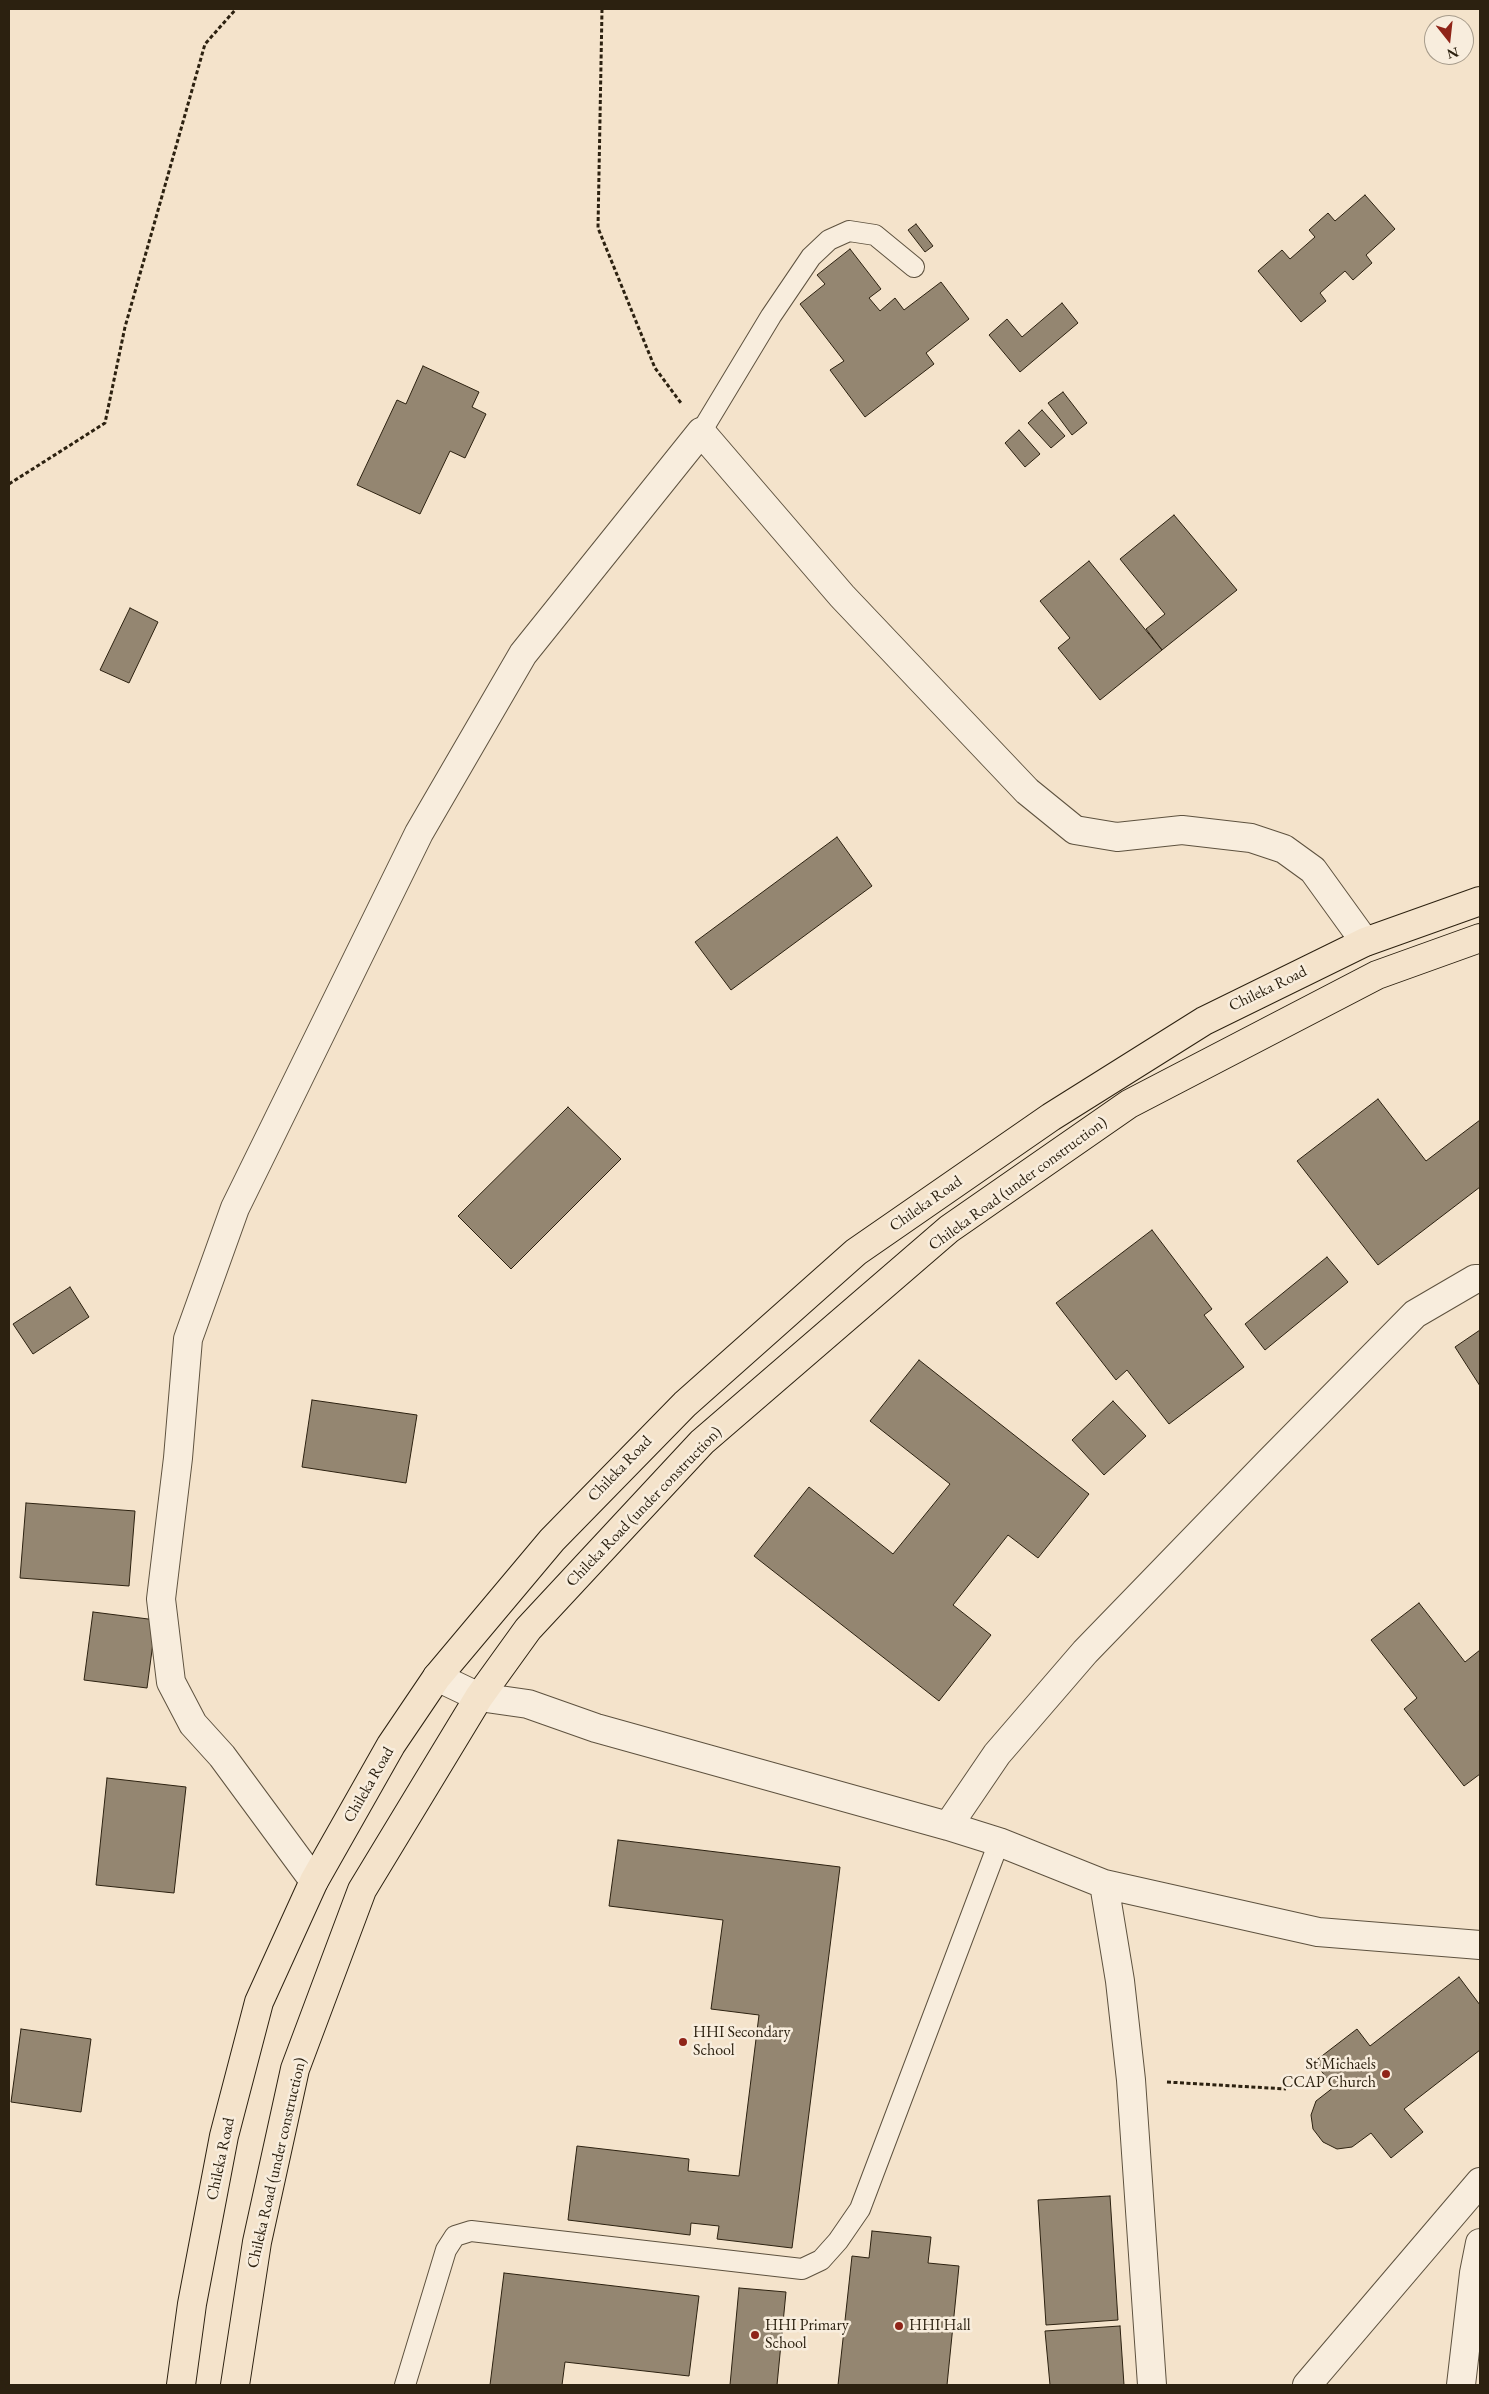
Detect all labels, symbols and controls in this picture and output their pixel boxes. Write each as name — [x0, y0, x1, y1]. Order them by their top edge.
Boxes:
north arrow — [1424, 15, 1474, 65]
text: N — [1445, 43, 1461, 64]
street label: Chileka Road — [1226, 962, 1310, 1016]
street label: Chileka Road (under construction) — [925, 1113, 1111, 1255]
street label: Chileka Road — [886, 1172, 966, 1236]
street label: Chileka Road (under construction) — [562, 1423, 726, 1591]
street label: Chileka Road — [584, 1432, 656, 1506]
street label: Chileka Road — [340, 1744, 398, 1826]
place label: HHI Secondary School — [693, 2023, 790, 2061]
marker: HHI Secondary School — [677, 2036, 689, 2048]
place label: St Michaels CCAP Church — [1282, 2055, 1376, 2093]
street label: Chileka Road (under construction) — [243, 2056, 311, 2270]
marker: St Michaels CCAP Church — [1380, 2068, 1392, 2080]
street label: Chileka Road — [203, 2116, 239, 2202]
place label: HHI Primary School — [765, 2316, 849, 2354]
place label: HHI Hall — [909, 2316, 971, 2336]
marker: HHI Hall — [893, 2320, 905, 2332]
marker: HHI Primary School — [749, 2329, 761, 2341]

